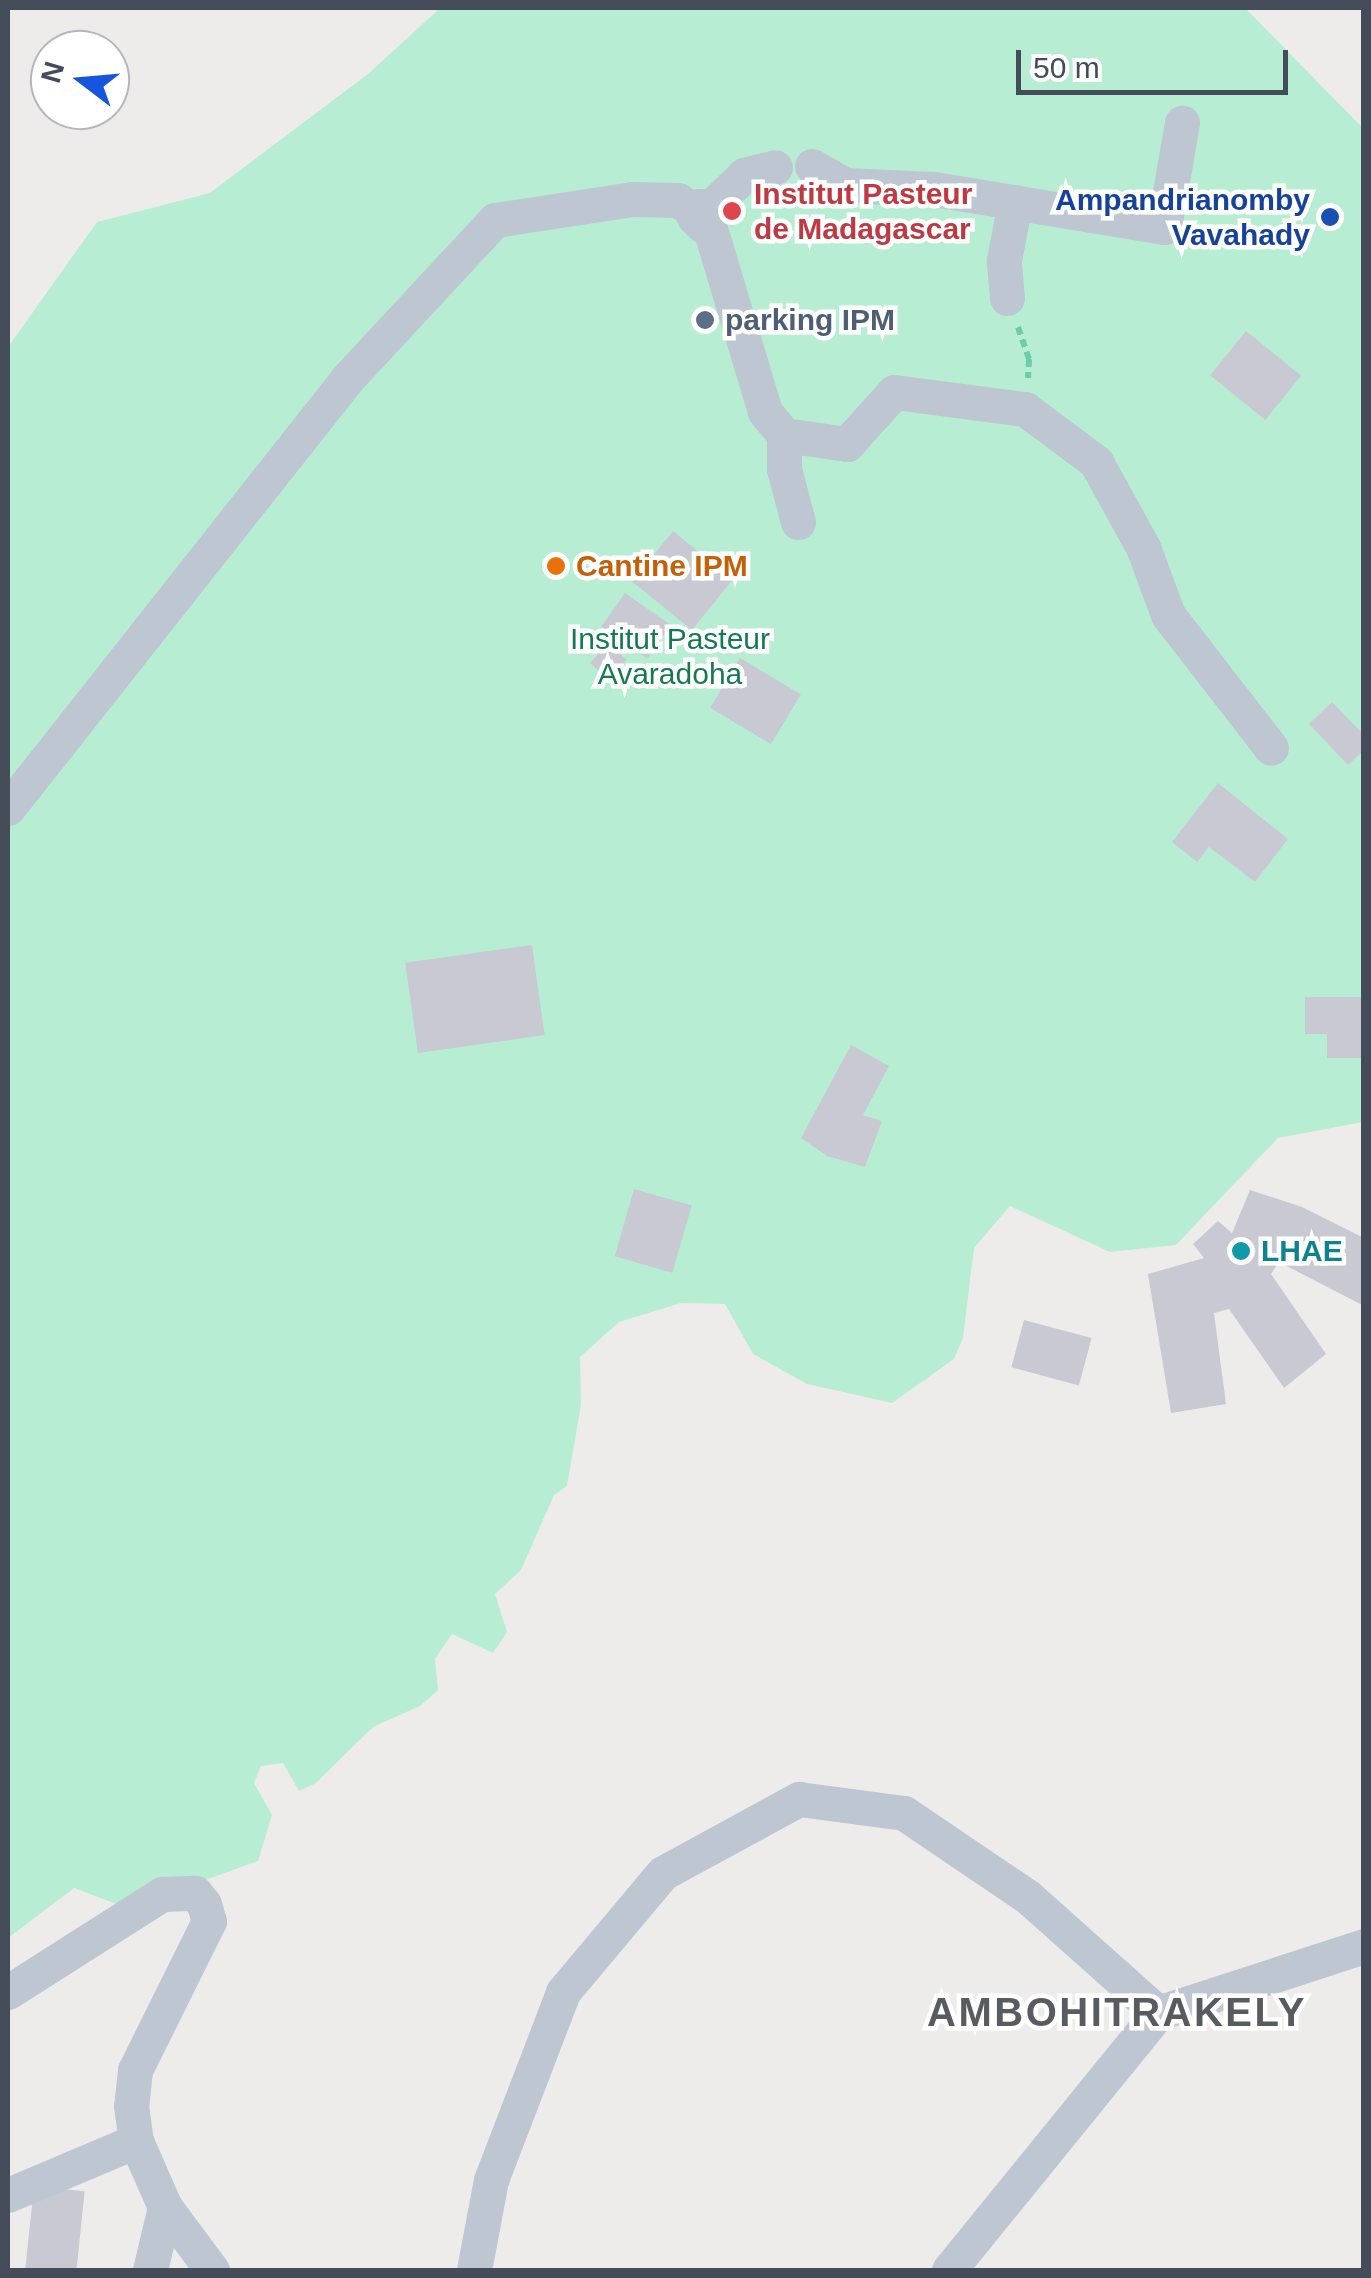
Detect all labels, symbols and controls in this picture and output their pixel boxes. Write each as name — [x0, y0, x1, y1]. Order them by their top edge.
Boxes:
north arrow — [30, 30, 130, 130]
scale bar — [1021, 30, 1294, 92]
text: 50 m — [1033, 51, 1100, 84]
text: N — [35, 58, 70, 86]
place label: Institut Pasteur de Madagascar — [754, 176, 972, 246]
place label: Ampandrianomby Vavahady — [1055, 182, 1310, 252]
marker: Institut Pasteur de Madagascar — [719, 198, 745, 224]
marker: Ampandrianomby Vavahady — [1319, 206, 1341, 228]
place label: parking IPM — [725, 302, 895, 338]
marker: parking IPM — [694, 309, 716, 331]
place label: Cantine IPM — [576, 548, 748, 584]
marker: Cantine IPM — [545, 555, 567, 577]
park label: Institut Pasteur Avaradoha — [570, 621, 770, 692]
place label: LHAE — [1261, 1233, 1343, 1269]
marker: LHAE — [1230, 1240, 1252, 1262]
district label: AMBOHITRAKELY — [927, 1988, 1307, 2036]

